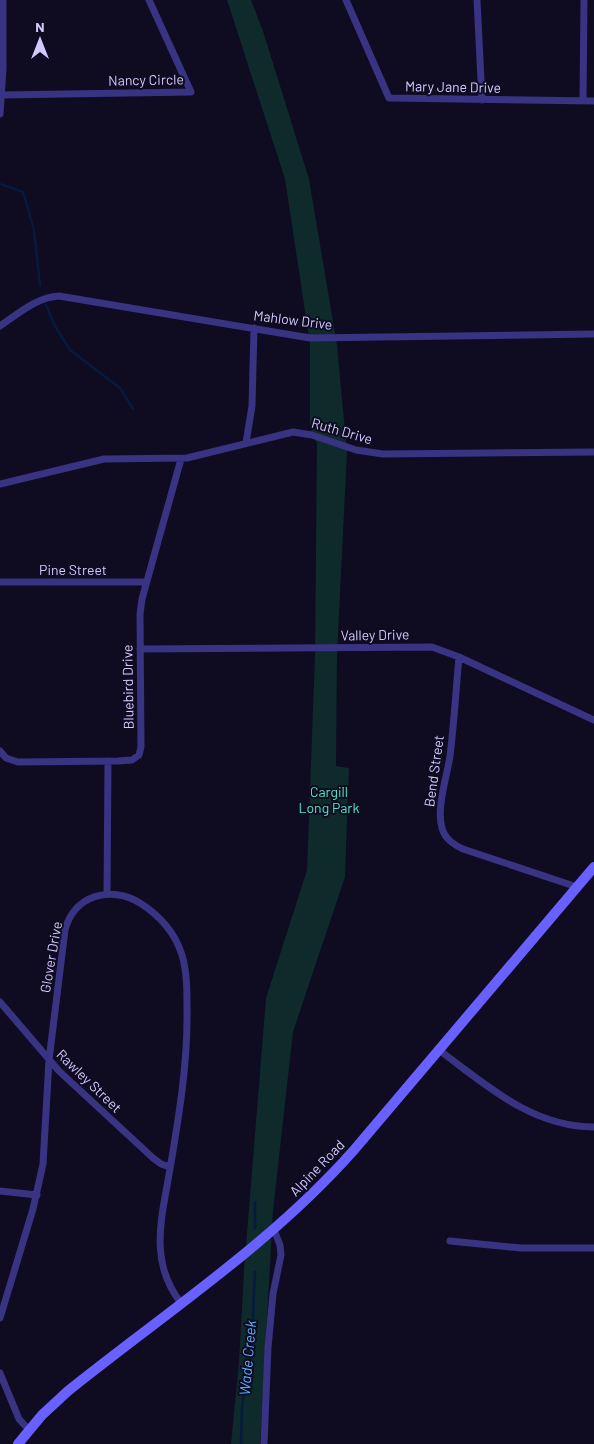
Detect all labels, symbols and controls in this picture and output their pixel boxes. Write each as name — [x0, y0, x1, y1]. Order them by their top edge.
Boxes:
north arrow — [15, 15, 65, 65]
text: N — [35, 18, 45, 35]
street label: Nancy Circle — [108, 70, 184, 89]
street label: Mary Jane Drive — [405, 77, 501, 96]
street label: Mahlow Drive — [253, 306, 333, 333]
street label: Ruth Drive — [310, 414, 375, 447]
street label: Pine Street — [39, 561, 107, 578]
street label: Valley Drive — [340, 625, 410, 644]
street label: Bluebird Drive — [118, 644, 137, 730]
street label: Bend Street — [420, 734, 447, 808]
park label: Cargill Long Park — [299, 783, 359, 816]
street label: Glover Drive — [36, 920, 65, 994]
street label: Rawley Street — [53, 1045, 125, 1116]
street label: Alpine Road — [286, 1136, 348, 1199]
water label: Wade Creek — [235, 1319, 259, 1396]

